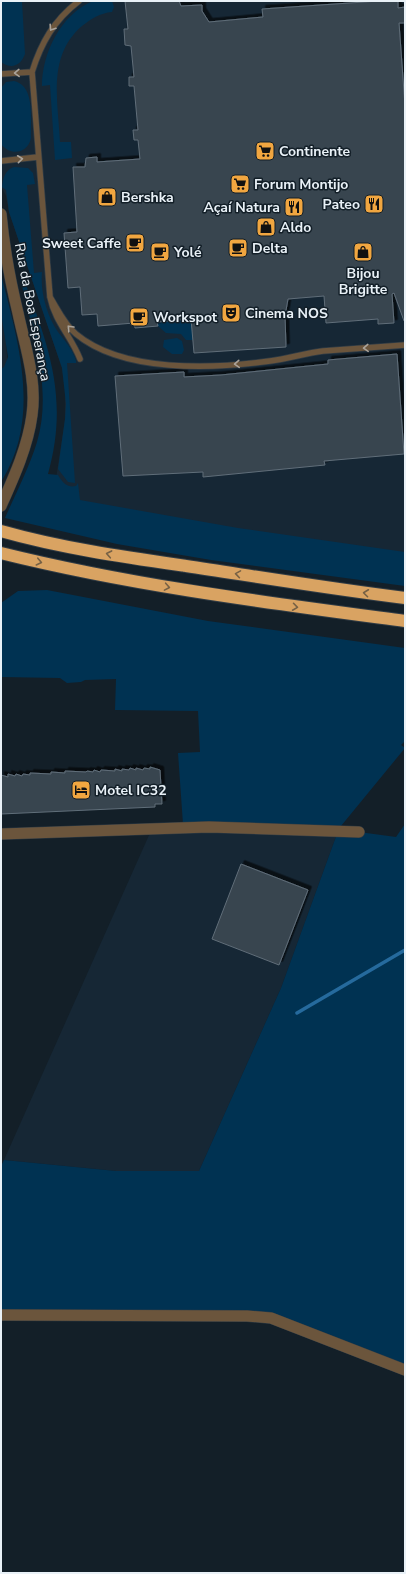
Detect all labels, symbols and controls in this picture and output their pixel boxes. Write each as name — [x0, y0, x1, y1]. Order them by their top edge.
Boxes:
one-way arrow — [50, 24, 57, 31]
one-way arrow — [14, 69, 20, 77]
supermarket icon: Continente — [254, 140, 276, 162]
place label: Continente — [279, 142, 350, 161]
one-way arrow — [17, 154, 23, 163]
supermarket icon: Forum Montijo — [229, 173, 251, 195]
place label: Forum Montijo — [254, 175, 348, 194]
shop icon: Bershka — [96, 186, 118, 208]
place label: Bershka — [121, 188, 174, 207]
restaurant icon: Pateo — [363, 193, 385, 215]
place label: Pateo — [323, 195, 360, 214]
restaurant icon: Açaí Natura — [283, 196, 305, 218]
place label: Açaí Natura — [203, 198, 280, 217]
shop icon: Aldo — [255, 216, 277, 238]
place label: Aldo — [280, 218, 311, 237]
cafe icon: Sweet Caffe — [124, 232, 146, 254]
place label: Sweet Caffe — [42, 234, 121, 253]
cafe icon: Delta — [227, 237, 249, 259]
place label: Delta — [252, 239, 288, 258]
street label: Rua da Boa Esperança — [10, 241, 55, 383]
cafe icon: Yolé — [149, 241, 171, 263]
shop icon: Bijou Brigitte — [352, 241, 374, 263]
place label: Yolé — [173, 243, 202, 262]
place label: Bijou Brigitte — [339, 264, 388, 299]
theatre icon: Cinema NOS — [220, 302, 242, 324]
place label: Cinema NOS — [245, 304, 328, 323]
cafe icon: Workspot — [128, 306, 150, 328]
place label: Workspot — [153, 308, 218, 327]
one-way arrow — [68, 325, 75, 333]
one-way arrow — [363, 344, 369, 353]
one-way arrow — [234, 359, 240, 368]
one-way arrow — [106, 550, 112, 559]
one-way arrow — [36, 558, 42, 566]
one-way arrow — [235, 570, 241, 579]
one-way arrow — [163, 583, 170, 591]
one-way arrow — [363, 589, 369, 598]
one-way arrow — [292, 602, 298, 611]
hotel icon: Motel IC32 — [70, 779, 92, 801]
place label: Motel IC32 — [95, 781, 167, 800]

